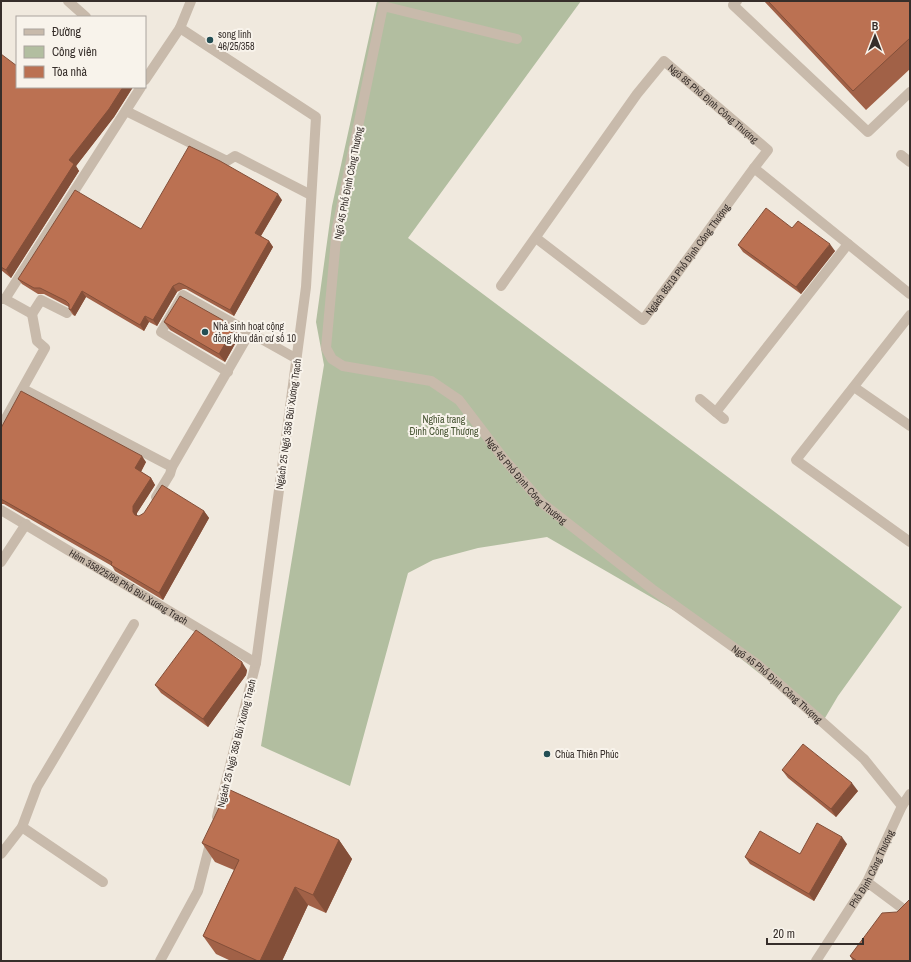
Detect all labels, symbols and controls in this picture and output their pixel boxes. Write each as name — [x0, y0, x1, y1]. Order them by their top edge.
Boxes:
legend — [16, 16, 146, 88]
north arrow — [855, 16, 895, 56]
text: B — [872, 19, 879, 33]
text: Đường — [52, 24, 82, 40]
place label: song linh 46/25/358 — [218, 28, 255, 53]
marker: song linh 46/25/358 — [205, 35, 215, 45]
text: Công viên — [52, 44, 97, 60]
street label: Ngõ 85 Phố Định Công Thượng — [665, 61, 761, 146]
text: Tòa nhà — [52, 64, 88, 80]
street label: Ngõ 45 Phố Định Công Thượng — [331, 125, 366, 241]
street label: Ngách 85/19 Phố Định Công Thượng — [643, 201, 733, 318]
place label: Nhà sinh hoạt cộng đồng khu dân cư số 10 — [213, 320, 296, 345]
marker: Nhà sinh hoạt cộng đồng khu dân cư số 10 — [200, 327, 210, 337]
street label: Ngách 25 Ngõ 358 Bùi Xương Trạch — [273, 358, 304, 490]
park label: Nghĩa trang Định Công Thượng — [409, 413, 479, 438]
street label: Ngõ 45 Phố Định Công Thượng — [482, 434, 570, 527]
street label: Hẻm 358/25/86 Phố Bùi Xương Trạch — [67, 546, 190, 628]
street label: Ngõ 45 Phố Định Công Thượng — [729, 642, 825, 726]
street label: Ngách 25 Ngõ 358 Bùi Xương Trạch — [214, 678, 259, 809]
place label: Chùa Thiên Phúc — [555, 748, 619, 761]
marker: Chùa Thiên Phúc — [542, 749, 552, 759]
street label: Phố Định Công Thượng — [846, 827, 897, 910]
scale bar — [767, 920, 863, 946]
text: 20 m — [773, 926, 795, 942]

